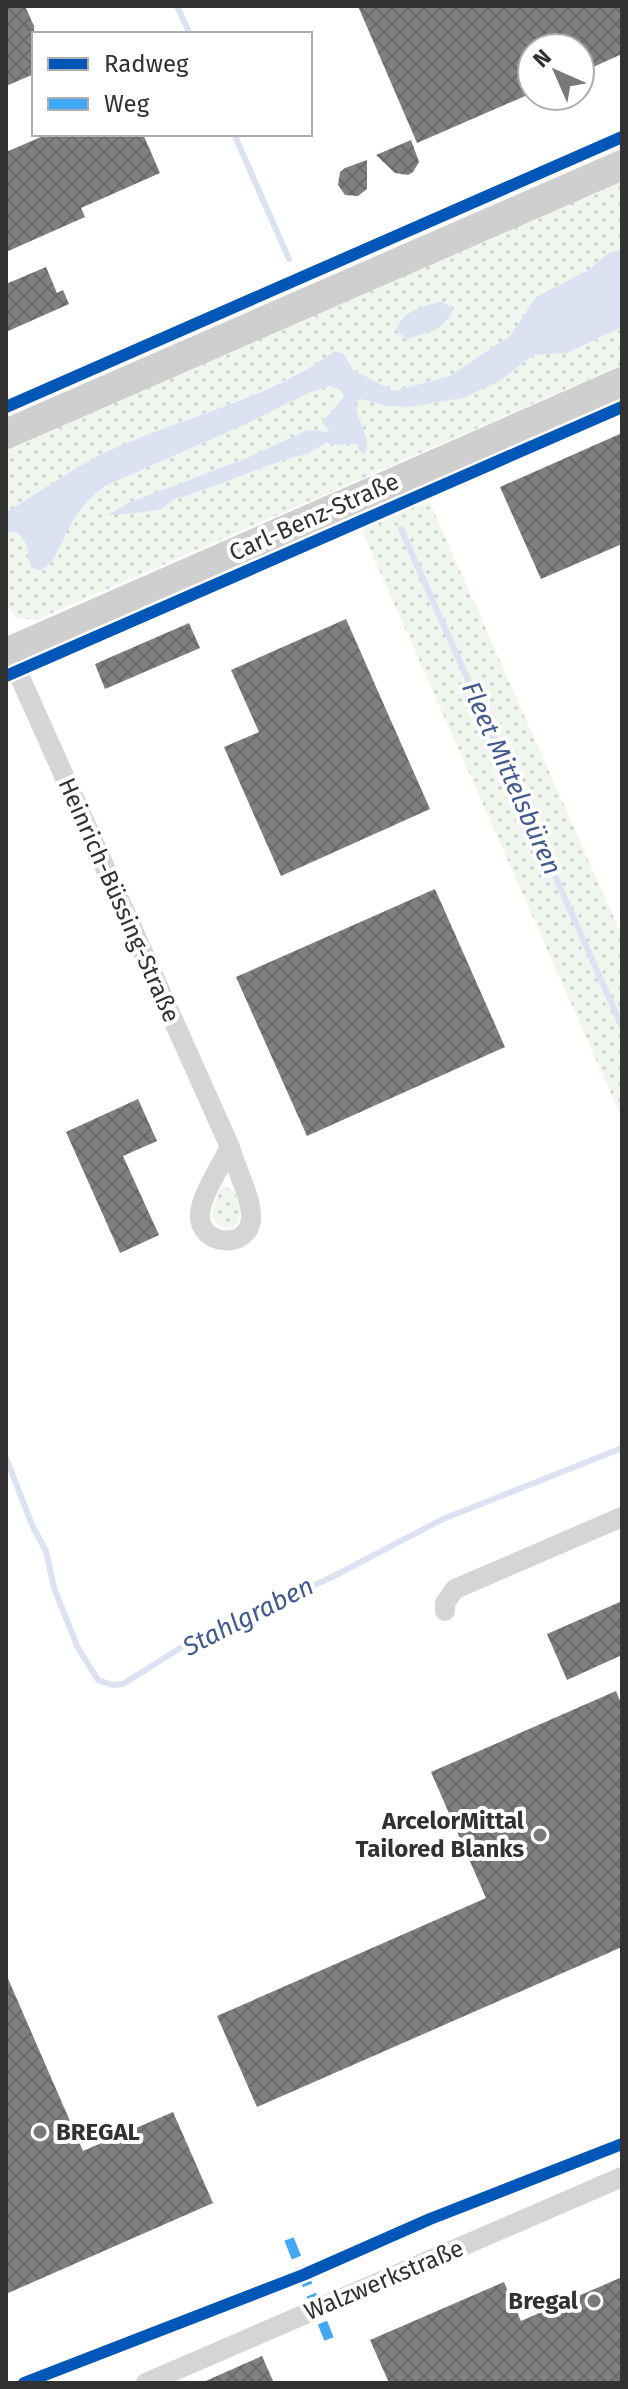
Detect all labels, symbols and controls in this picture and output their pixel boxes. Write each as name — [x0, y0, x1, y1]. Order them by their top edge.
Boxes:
legend — [32, 32, 312, 136]
north arrow — [516, 32, 596, 112]
text: N — [528, 44, 557, 73]
text: Radweg — [104, 50, 189, 78]
text: Weg — [104, 90, 150, 118]
street label: Carl-Benz-Straße — [225, 467, 403, 567]
water label: Fleet Mittelsbüren — [455, 677, 568, 880]
street label: Heinrich-Büssing-Straße — [52, 773, 186, 1027]
water label: Stahlgraben — [177, 1570, 319, 1663]
place label: ArcelorMittal Tailored Blanks — [356, 1807, 525, 1863]
marker: ArcelorMittal Tailored Blanks — [531, 1826, 549, 1844]
place label: BREGAL — [56, 2118, 140, 2146]
marker: BREGAL — [31, 2123, 49, 2141]
street label: Walzwerkstraße — [300, 2234, 468, 2326]
place label: Bregal — [508, 2287, 579, 2315]
marker: Bregal — [585, 2292, 603, 2310]

